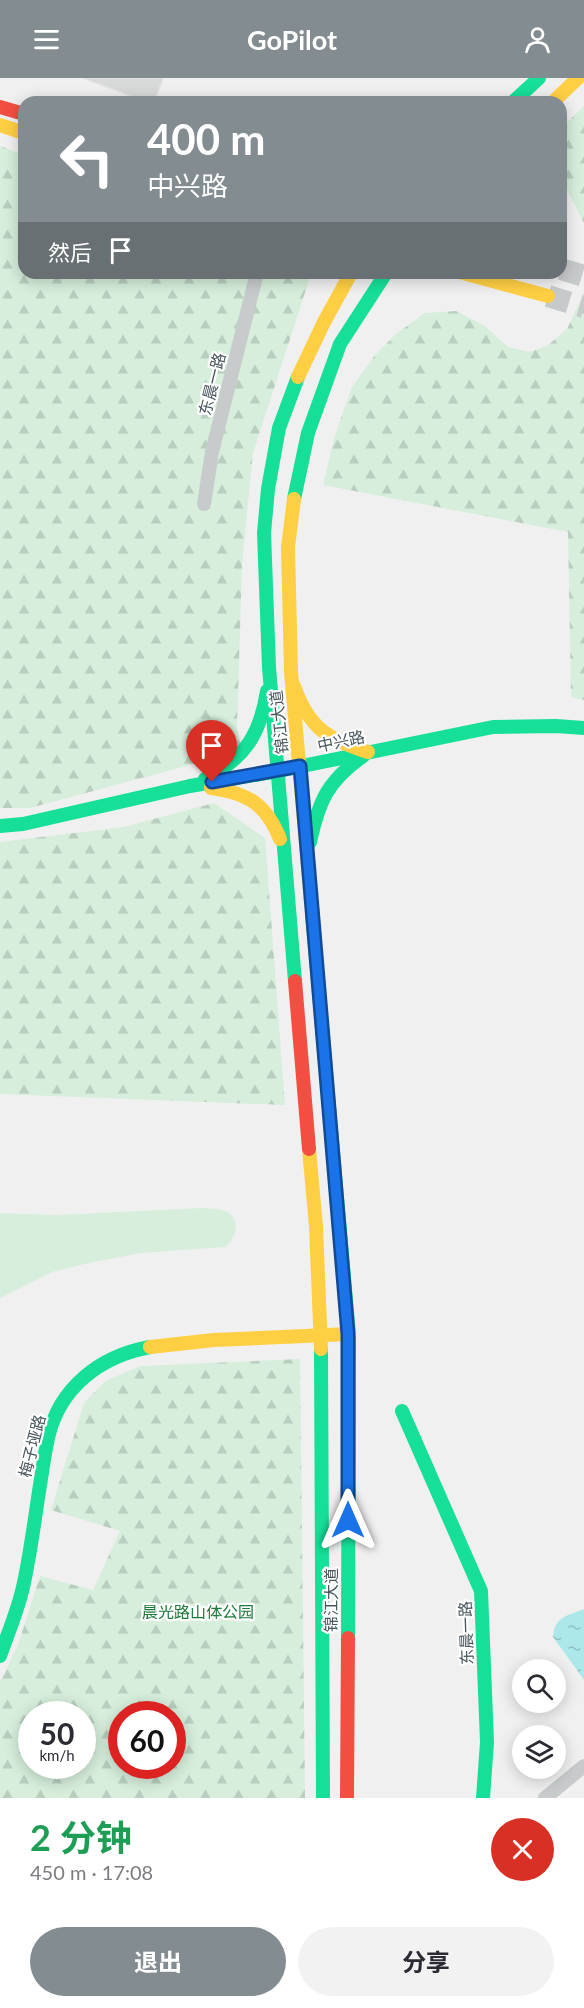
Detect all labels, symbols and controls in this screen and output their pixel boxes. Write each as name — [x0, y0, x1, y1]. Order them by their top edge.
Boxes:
icon: menu — [30, 23, 63, 56]
text: GoPilot — [247, 23, 337, 56]
icon: person — [521, 23, 554, 56]
text: 400 m — [147, 114, 265, 164]
icon: left — [48, 120, 126, 198]
text: 中兴路 — [147, 169, 228, 202]
icon: arrive — [104, 234, 137, 267]
text: 然后 — [48, 239, 92, 266]
street label: 东晨一路 — [195, 351, 228, 417]
street label: 锦江大道 — [266, 689, 291, 755]
pin — [186, 720, 237, 782]
street label: 中兴路 — [315, 726, 366, 755]
icon: arrive — [195, 729, 228, 762]
street label: 梅子垭路 — [15, 1413, 48, 1479]
position arrow — [316, 1488, 380, 1552]
street label: 锦江大道 — [321, 1568, 340, 1632]
street label: 东晨一路 — [455, 1601, 476, 1665]
park label: 晨光路山体公园 — [142, 1602, 254, 1621]
map controls — [512, 1659, 566, 1779]
button: search — [512, 1659, 566, 1713]
speed limit sign: 60 — [108, 1701, 186, 1779]
text: 50 — [40, 1715, 74, 1751]
button: layers — [512, 1725, 566, 1779]
text: km/h — [39, 1746, 75, 1764]
text: 2 分钟 — [30, 1815, 132, 1859]
button: close — [491, 1818, 554, 1881]
text: 450 m · 17:08 — [30, 1860, 153, 1884]
button: 退出 — [30, 1927, 286, 1996]
button: 分享 — [298, 1927, 554, 1996]

